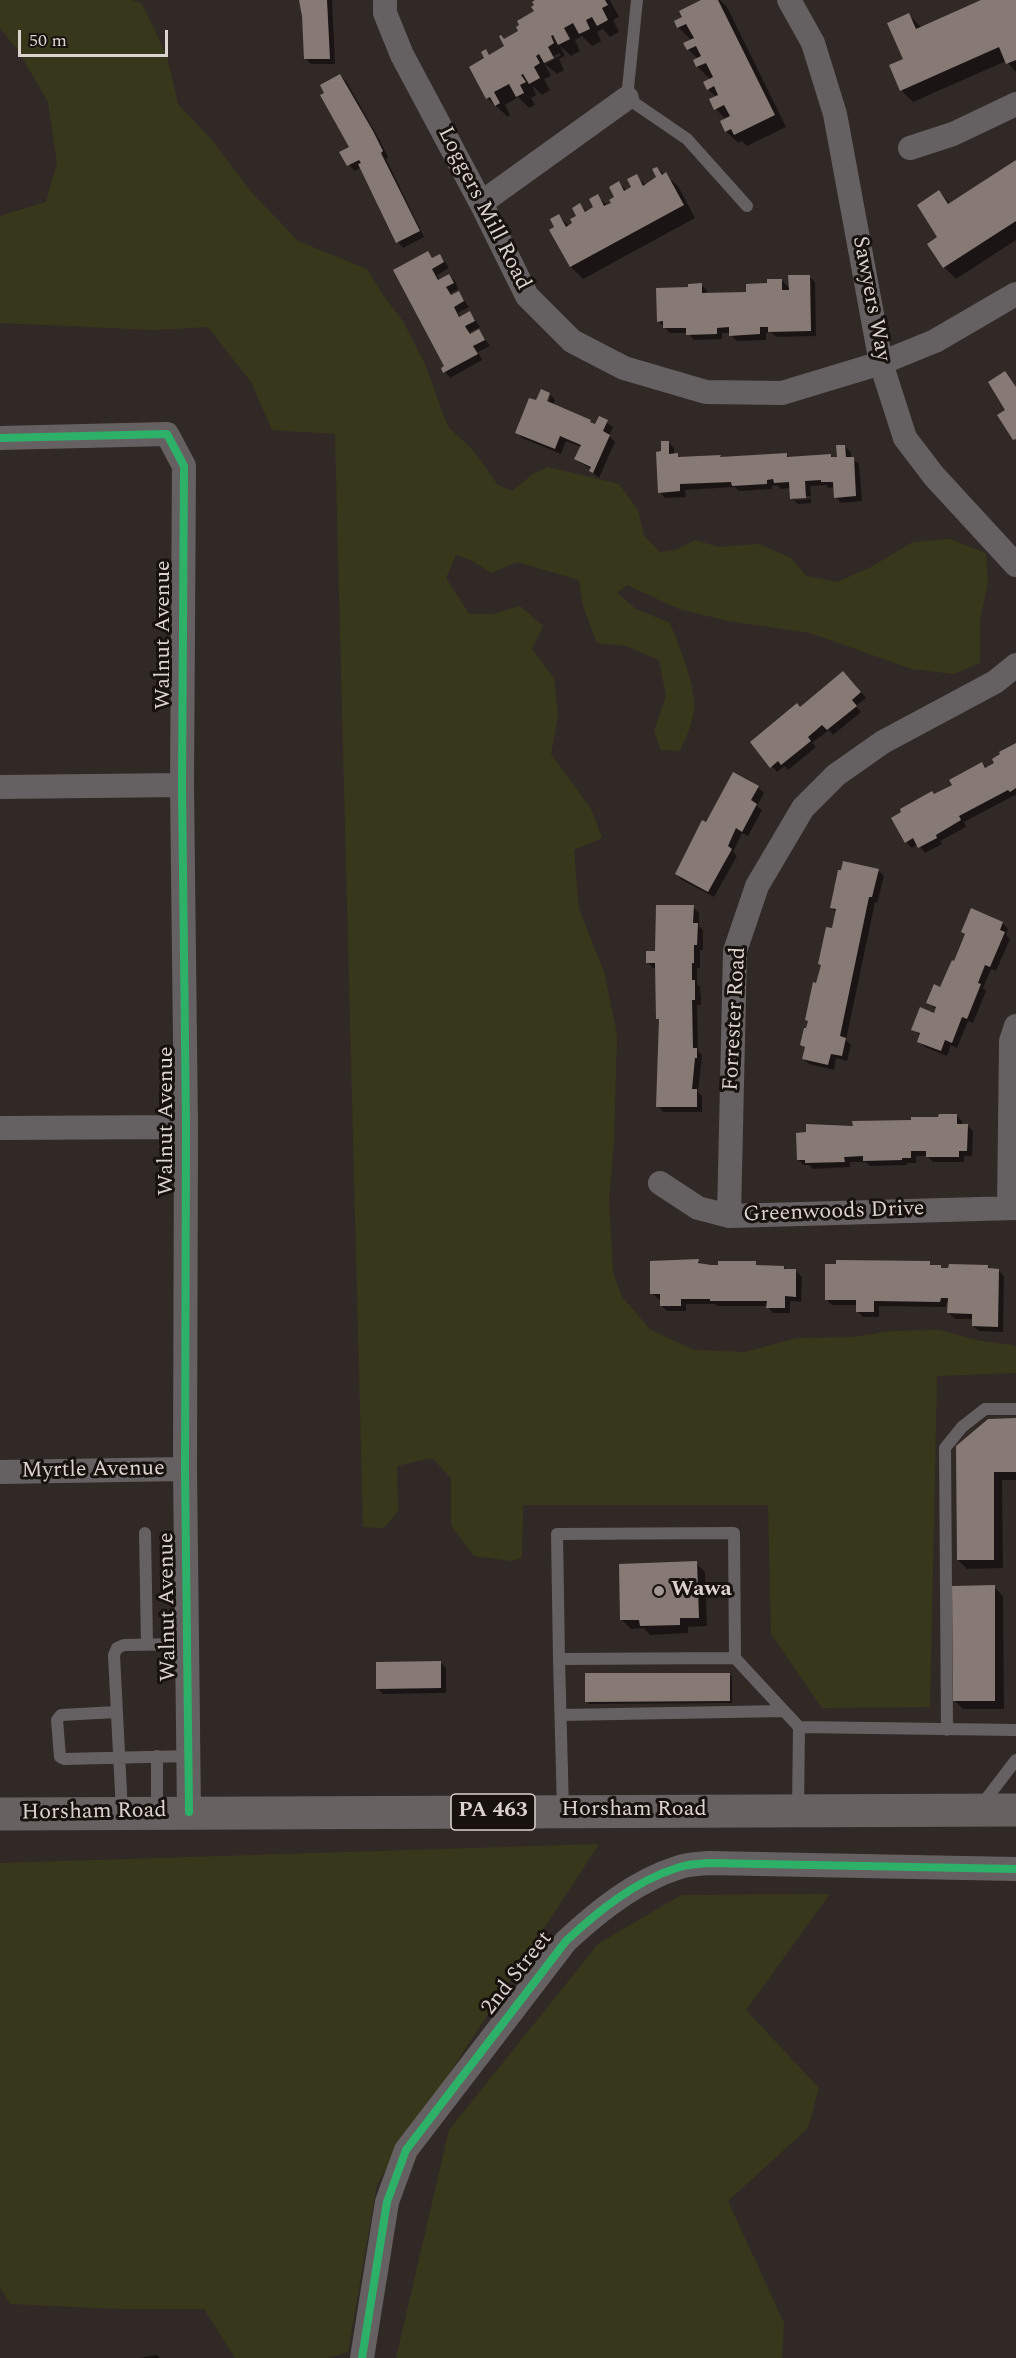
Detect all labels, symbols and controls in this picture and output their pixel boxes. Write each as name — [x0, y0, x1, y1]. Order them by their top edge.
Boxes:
scale bar — [21, 18, 171, 56]
text: 50 m — [29, 27, 67, 54]
street label: Loggers Mill Road — [430, 123, 536, 295]
street label: Sawyers Way — [845, 234, 895, 364]
street label: Walnut Avenue — [152, 560, 178, 710]
street label: Forrester Road — [719, 946, 753, 1092]
street label: Walnut Avenue — [155, 1046, 181, 1196]
street label: Greenwoods Drive — [743, 1197, 925, 1229]
street label: Myrtle Avenue — [21, 1457, 165, 1485]
street label: Walnut Avenue — [154, 1532, 184, 1682]
place label: Wawa — [671, 1578, 732, 1604]
marker: Wawa — [652, 1584, 666, 1598]
road number: PA 463 — [451, 1794, 535, 1830]
street label: Horsham Road — [561, 1798, 707, 1824]
street label: Horsham Road — [21, 1799, 167, 1827]
street label: 2nd Street — [477, 1927, 559, 2021]

